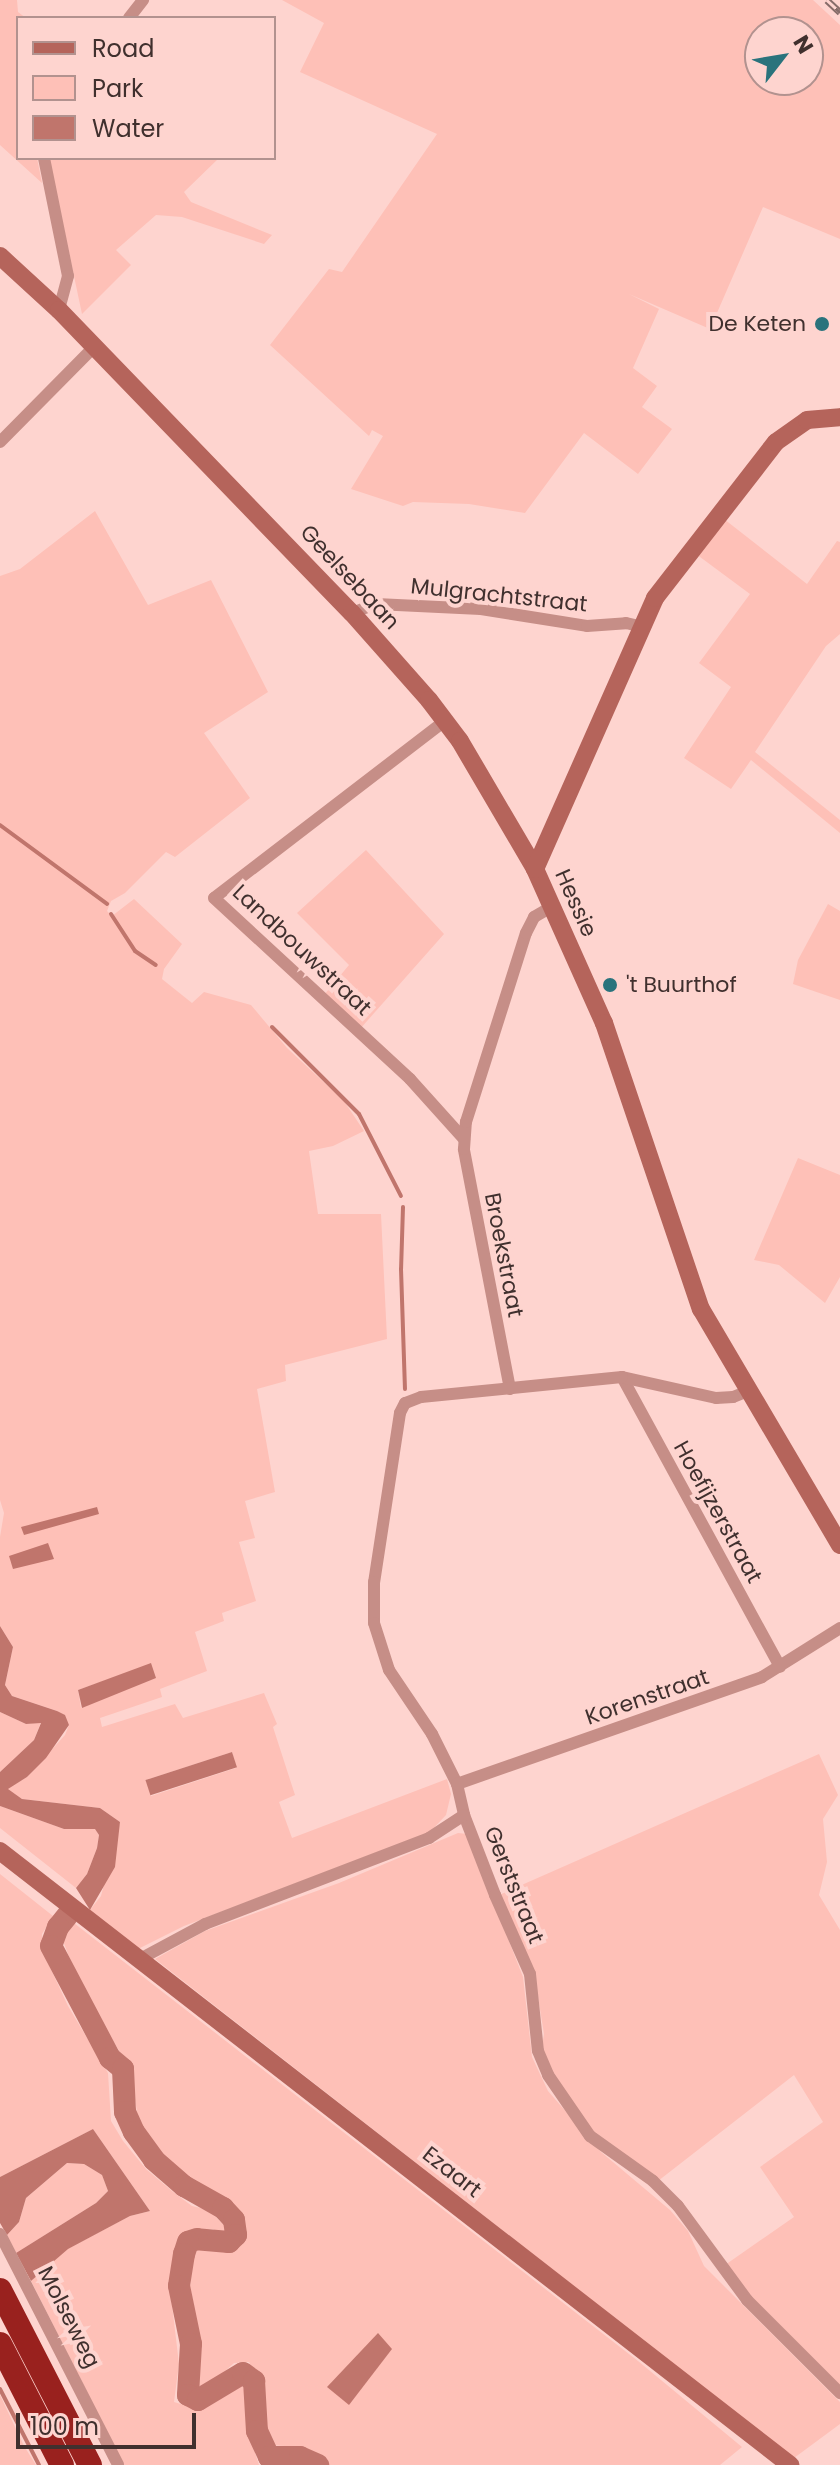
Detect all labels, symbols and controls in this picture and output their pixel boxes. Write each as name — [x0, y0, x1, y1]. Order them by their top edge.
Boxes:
legend — [16, 16, 276, 160]
north arrow — [744, 16, 824, 96]
text: N — [786, 29, 821, 59]
text: Road — [92, 32, 154, 65]
text: Park — [92, 72, 143, 105]
text: Water — [92, 112, 164, 145]
place label: De Keten — [708, 311, 806, 337]
marker: De Keten — [813, 315, 831, 333]
street label: Geelsebaan — [295, 519, 405, 635]
street label: Mulgrachtstraat — [409, 573, 589, 617]
street label: Hessie — [550, 865, 602, 941]
street label: Landbouwstraat — [227, 879, 377, 1021]
place label: 't Buurthof — [626, 972, 737, 998]
marker: 't Buurthof — [601, 976, 619, 994]
street label: Broekstraat — [479, 1191, 529, 1319]
street label: Hoefijzerstraat — [668, 1436, 768, 1588]
street label: Korenstraat — [582, 1664, 712, 1730]
street label: Gerststraat — [479, 1823, 549, 1947]
street label: Ezaart — [417, 2141, 487, 2203]
street label: Molseweg — [32, 2262, 106, 2372]
scale bar — [20, 2397, 200, 2447]
text: 100 m — [30, 2410, 99, 2443]

